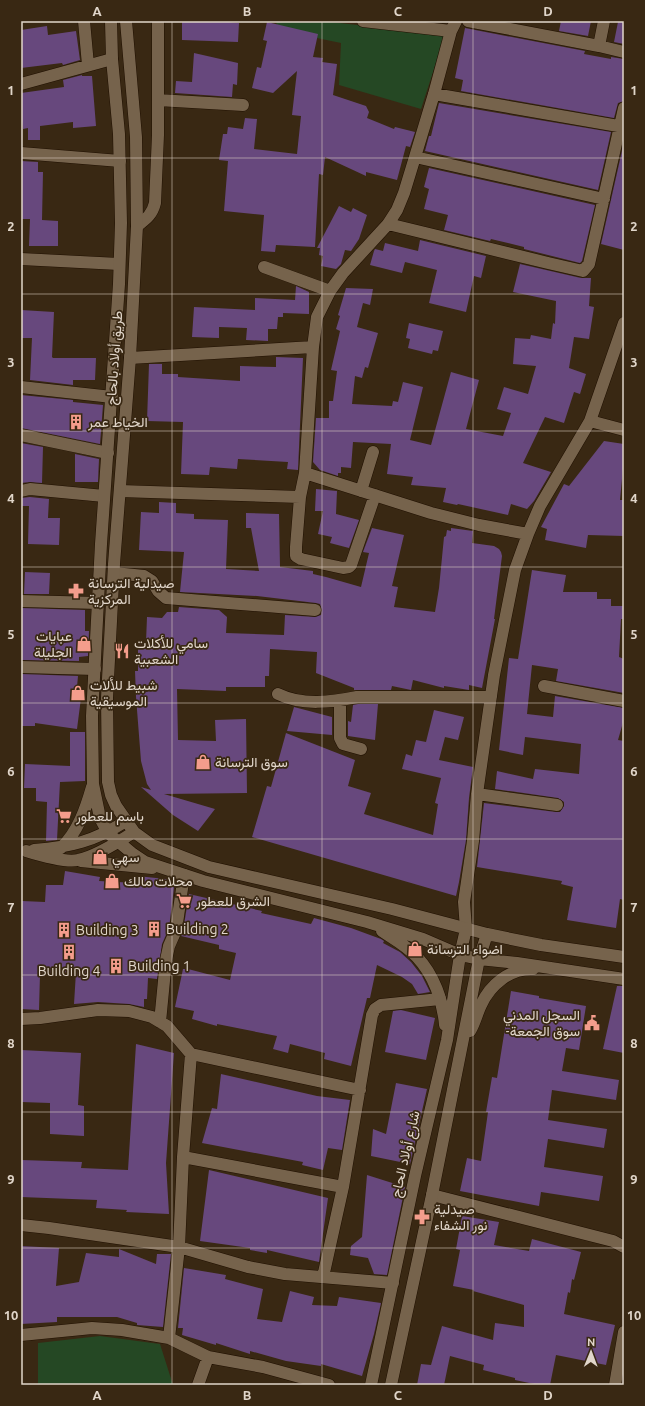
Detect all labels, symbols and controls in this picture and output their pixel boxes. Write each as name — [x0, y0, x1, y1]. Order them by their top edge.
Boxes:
text: A — [92, 4, 102, 18]
text: B — [243, 4, 252, 18]
text: C — [394, 4, 403, 18]
text: D — [543, 4, 553, 18]
text: 1 — [7, 83, 15, 97]
text: 1 — [630, 83, 638, 97]
text: 2 — [7, 219, 15, 233]
text: 2 — [630, 219, 638, 233]
street label: طريق أولاد بالحاج — [103, 310, 128, 406]
text: 3 — [7, 355, 15, 369]
text: 3 — [630, 355, 638, 369]
building icon: الخياط عمر — [67, 413, 85, 431]
place label: الخياط عمر — [87, 414, 148, 431]
text: 4 — [7, 491, 15, 505]
text: 4 — [630, 491, 638, 505]
place label: صيدلية الترسانة المركزية — [88, 575, 175, 608]
pharmacy icon: صيدلية الترسانة المركزية — [67, 582, 85, 600]
text: 5 — [7, 627, 15, 641]
text: 5 — [630, 627, 638, 641]
place label: عبايات الجليلة — [34, 628, 72, 661]
shop icon: عبايات الجليلة — [75, 635, 93, 653]
place label: سامي للأكلات الشعبية — [134, 635, 208, 668]
restaurant icon: سامي للأكلات الشعبية — [113, 642, 131, 660]
place label: شبيط للألات الموسيقية — [90, 677, 158, 710]
shop icon: شبيط للألات الموسيقية — [69, 684, 87, 702]
shop icon: سوق الترسانة — [194, 753, 212, 771]
place label: سوق الترسانة — [215, 754, 288, 771]
text: 6 — [7, 764, 15, 778]
text: 6 — [630, 764, 638, 778]
supermarket icon: باسم للعطور — [55, 807, 73, 825]
place label: باسم للعطور — [75, 808, 144, 825]
shop icon: سهي — [91, 848, 109, 866]
place label: سهي — [112, 849, 140, 869]
shop icon: محلات مالك — [103, 872, 121, 890]
place label: محلات مالك — [124, 873, 193, 889]
supermarket icon: الشرق للعطور — [175, 892, 193, 910]
place label: الشرق للعطور — [195, 893, 270, 910]
text: 7 — [7, 900, 15, 914]
text: 7 — [630, 900, 638, 914]
building icon: Building 2 — [145, 920, 163, 938]
building icon: Building 3 — [55, 921, 73, 939]
place label: Building 2 — [166, 921, 229, 937]
place label: Building 3 — [76, 922, 139, 938]
shop icon: اضواء الترسانة — [406, 940, 424, 958]
place label: اضواء الترسانة — [427, 941, 503, 958]
building icon: Building 4 — [60, 943, 78, 961]
building icon: Building 1 — [107, 957, 125, 975]
place label: Building 1 — [128, 958, 191, 974]
place label: Building 4 — [38, 963, 100, 979]
place label: السجل المدني -سوق الجمعة — [503, 1007, 580, 1040]
public building icon: السجل المدني -سوق الجمعة — [583, 1014, 601, 1032]
text: 8 — [7, 1036, 15, 1050]
text: 8 — [630, 1036, 638, 1050]
street label: شارع أولاد الحاج — [387, 1109, 426, 1200]
text: 9 — [7, 1172, 15, 1186]
text: 9 — [630, 1172, 638, 1186]
place label: صيدلية نور الشفاء — [434, 1201, 488, 1234]
pharmacy icon: صيدلية نور الشفاء — [413, 1208, 431, 1226]
text: 10 — [4, 1308, 18, 1322]
text: 10 — [627, 1308, 641, 1322]
north arrow — [571, 1332, 611, 1372]
text: N — [587, 1336, 595, 1348]
text: A — [92, 1388, 102, 1402]
text: B — [243, 1388, 252, 1402]
text: C — [394, 1388, 403, 1402]
text: D — [543, 1388, 553, 1402]

